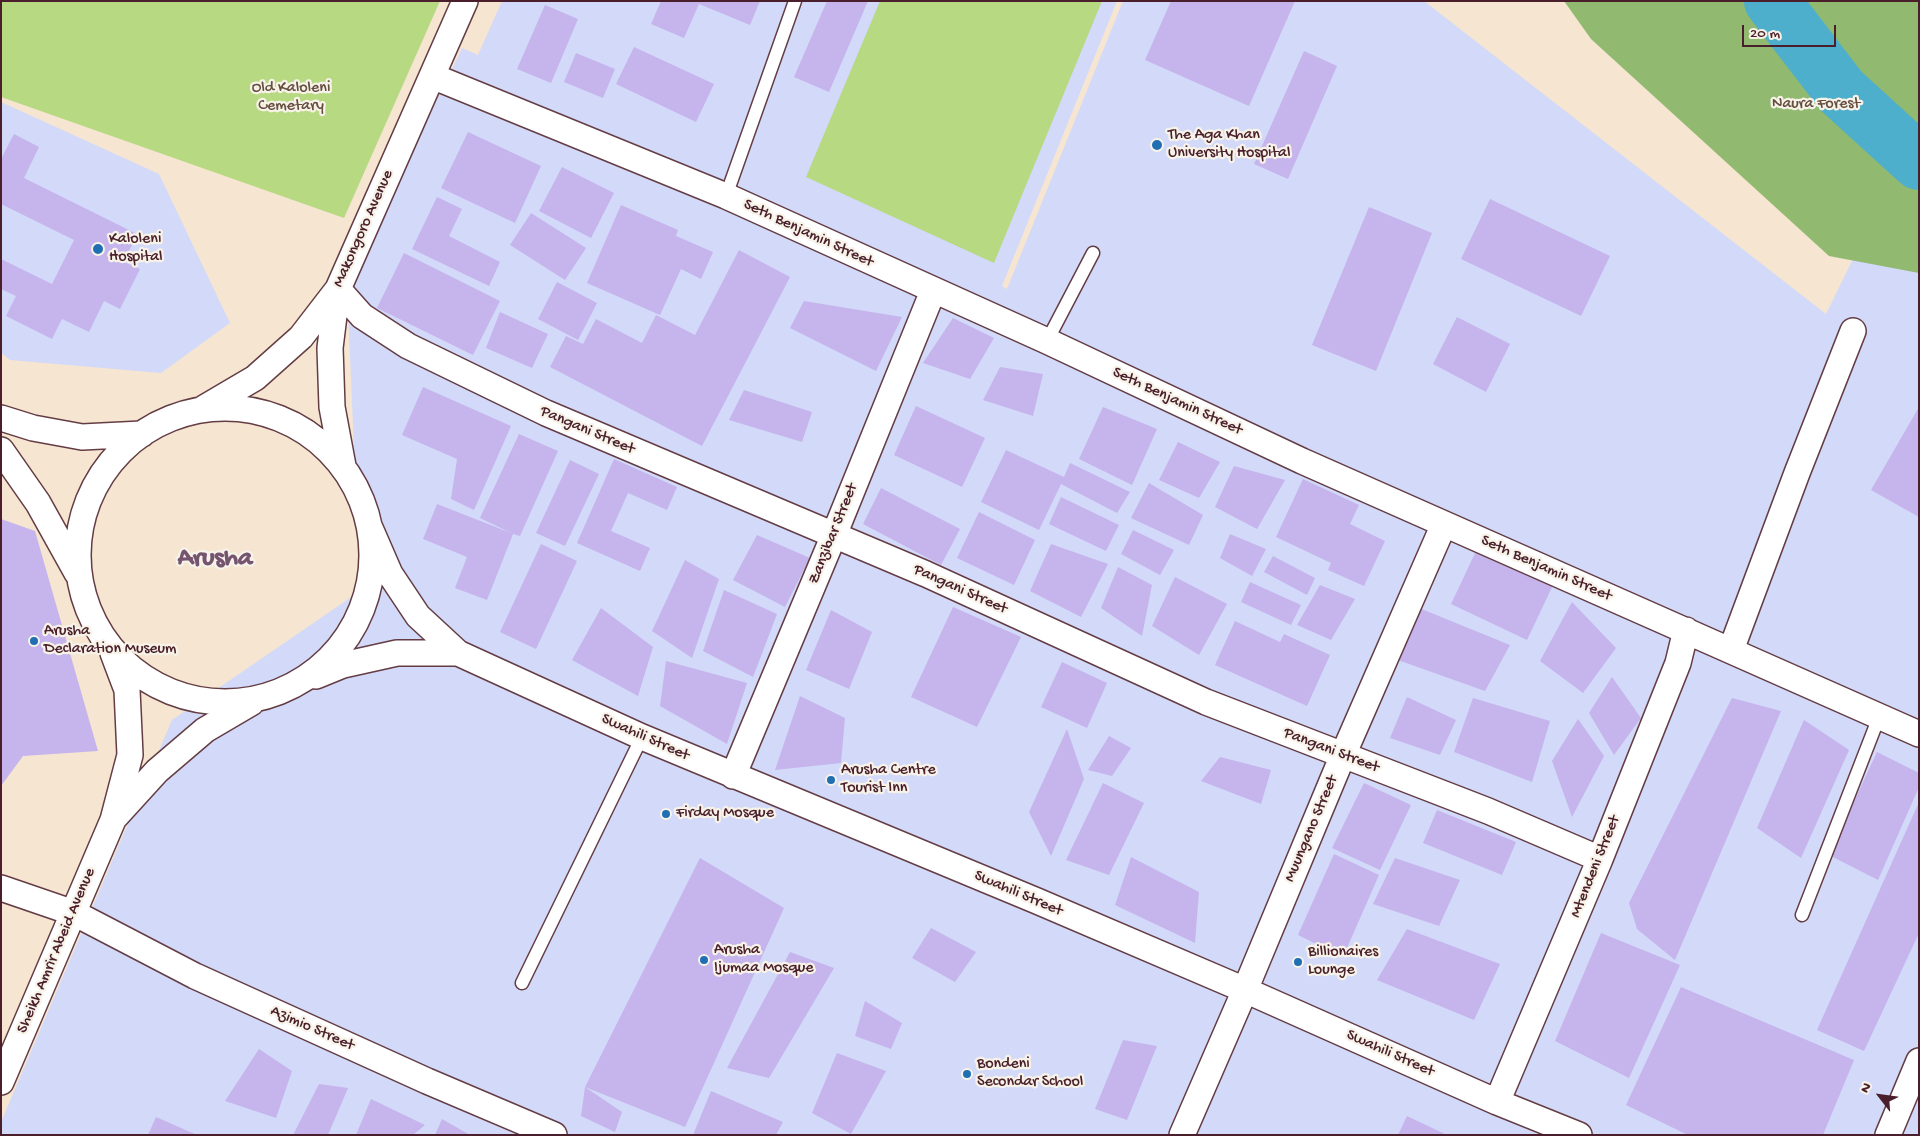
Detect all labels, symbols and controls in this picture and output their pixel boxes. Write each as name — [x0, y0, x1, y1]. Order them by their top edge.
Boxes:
scale bar — [1745, 15, 1839, 47]
text: 20 m — [1750, 25, 1780, 43]
park label: Old Kaloleni Cemetary — [252, 79, 330, 117]
park label: Naura Forest — [1772, 95, 1860, 115]
place label: The Aga Khan University Hospital — [1168, 126, 1290, 164]
marker: The Aga Khan University Hospital — [1150, 138, 1164, 152]
street label: Makongoro Avenue — [330, 167, 398, 291]
street label: Seth Benjamin Street — [740, 195, 876, 273]
place label: Kaloleni Hospital — [109, 230, 163, 268]
marker: Kaloleni Hospital — [91, 242, 105, 256]
street label: Seth Benjamin Street — [1109, 363, 1245, 441]
street label: Pangani Street — [537, 402, 637, 460]
street label: Zanzibar Street — [805, 481, 863, 587]
street label: Seth Benjamin Street — [1478, 532, 1614, 606]
district label: Arusha — [178, 544, 252, 576]
street label: Pangani Street — [910, 561, 1010, 619]
place label: Arusha Declaration Museum — [44, 622, 176, 660]
marker: Arusha Declaration Museum — [28, 635, 40, 647]
street label: Swahili Street — [598, 710, 692, 766]
street label: Pangani Street — [1280, 724, 1382, 778]
place label: Arusha Centre Tourist Inn — [841, 761, 936, 799]
street label: Muungano Street — [1281, 773, 1343, 885]
marker: Arusha Centre Tourist Inn — [825, 774, 837, 786]
place label: Firday Mosque — [676, 804, 774, 824]
marker: Firday Mosque — [660, 808, 672, 820]
street label: Mtendeni Street — [1567, 813, 1625, 921]
street label: Sheikh Amrir Abeid Avenue — [13, 866, 101, 1036]
street label: Swahili Street — [971, 867, 1065, 921]
place label: Arusha Ijumaa Mosque — [714, 941, 814, 979]
place label: Billionaires Lounge — [1308, 943, 1378, 981]
marker: Arusha Ijumaa Mosque — [698, 954, 710, 966]
marker: Billionaires Lounge — [1292, 956, 1304, 968]
street label: Azimio Street — [267, 1002, 357, 1056]
street label: Swahili Street — [1343, 1026, 1437, 1082]
place label: Bondeni Secondar School — [977, 1055, 1083, 1093]
marker: Bondeni Secondar School — [961, 1068, 973, 1080]
north arrow — [1855, 1071, 1905, 1121]
text: N — [1857, 1080, 1876, 1096]

